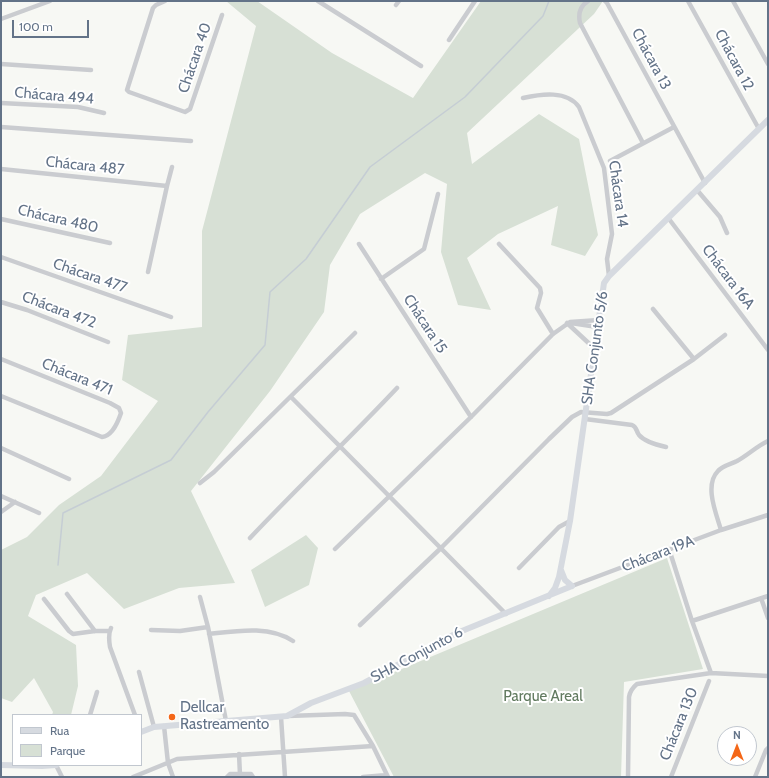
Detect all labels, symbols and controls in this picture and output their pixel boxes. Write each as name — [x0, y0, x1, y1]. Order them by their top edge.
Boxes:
scale bar — [14, 12, 91, 38]
text: 100 m — [19, 19, 53, 34]
street label: Chácara 40 — [175, 21, 215, 95]
street label: Chácara 13 — [627, 25, 675, 93]
street label: Chácara 12 — [710, 26, 758, 94]
street label: Chácara 494 — [14, 84, 94, 108]
street label: Chácara 487 — [45, 153, 125, 179]
street label: Chácara 14 — [604, 159, 632, 229]
street label: Chácara 480 — [16, 201, 100, 237]
street label: Chácara 16A — [698, 241, 758, 313]
street label: Chácara 477 — [50, 255, 130, 297]
street label: Chácara 472 — [19, 288, 99, 332]
street label: SHA Conjunto 5/6 — [578, 290, 612, 406]
street label: Chácara 15 — [399, 291, 451, 357]
street label: Chácara 471 — [39, 355, 115, 399]
street label: Chácara 19A — [619, 532, 697, 576]
street label: SHA Conjunto 6 — [368, 623, 466, 687]
street label: Chácara 130 — [656, 685, 702, 763]
park label: Parque Areal — [503, 688, 583, 706]
place label: Dellcar Rastreamento — [180, 699, 269, 734]
marker: Dellcar Rastreamento — [167, 712, 177, 722]
legend — [12, 714, 142, 766]
text: Rua — [50, 723, 69, 738]
north arrow — [717, 726, 757, 766]
text: N — [733, 728, 741, 742]
text: Parque — [50, 743, 85, 758]

